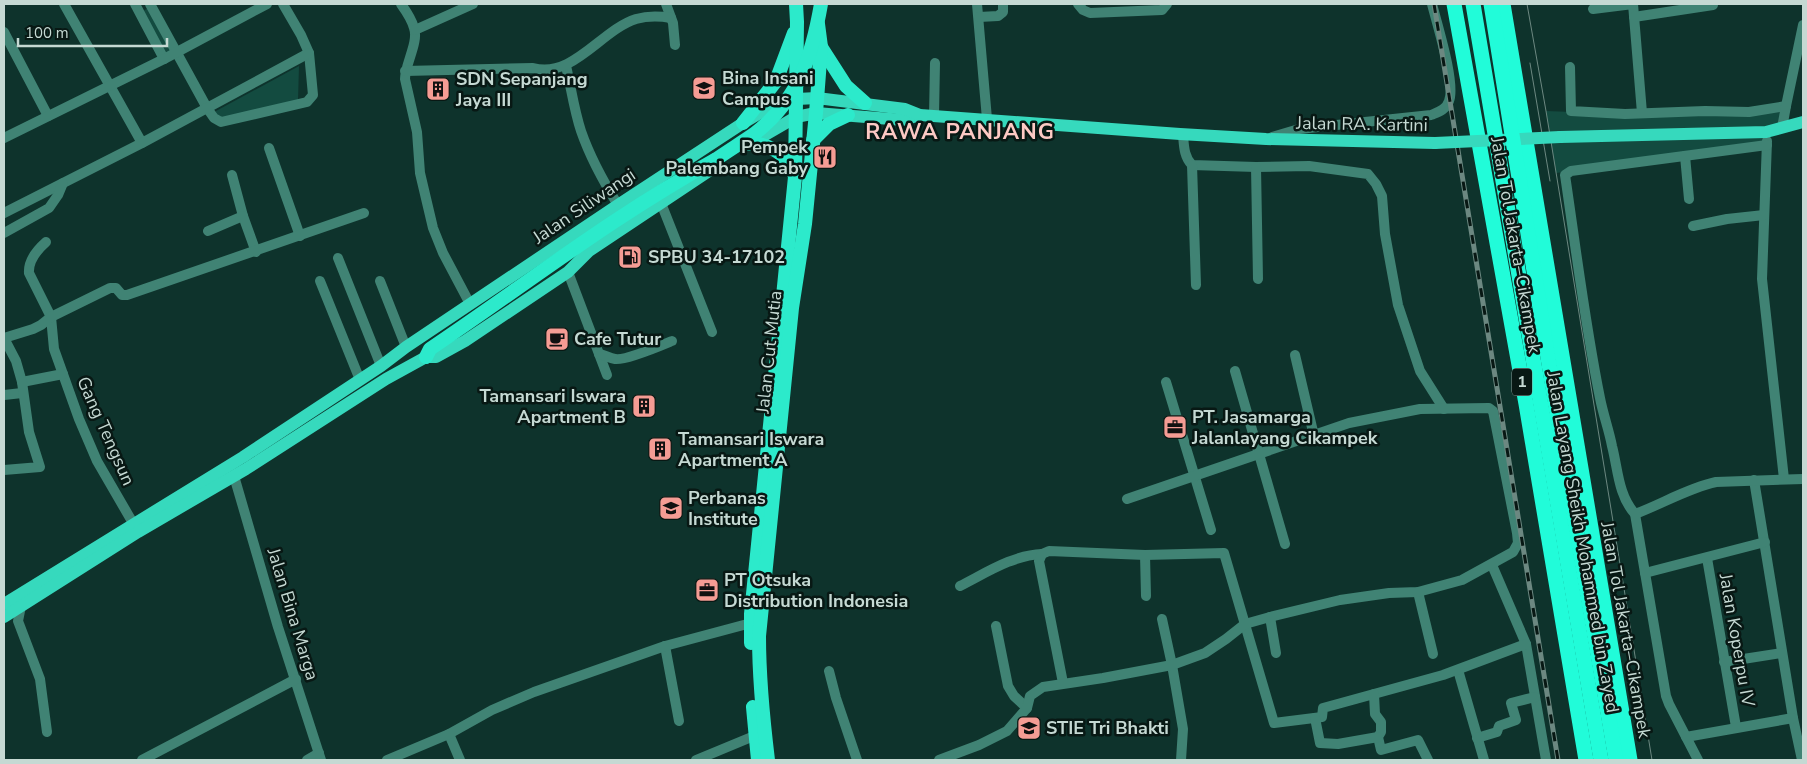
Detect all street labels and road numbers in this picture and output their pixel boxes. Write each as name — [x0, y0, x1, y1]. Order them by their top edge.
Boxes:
street label: Jalan RA. Kartini — [1295, 111, 1428, 137]
street label: Jalan Tol Jakarta–Cikampek — [1485, 134, 1547, 356]
street label: Jalan Siliwangi — [527, 163, 640, 250]
street label: Jalan Cut Mutia — [751, 289, 787, 416]
road number: 1 — [1512, 368, 1532, 396]
street label: Jalan Layang Sheikh Mohammed bin Zayed — [1541, 368, 1625, 715]
street label: Gang Tengsun — [71, 373, 141, 489]
street label: Jalan Tol Jakarta–Cikampek — [1595, 519, 1657, 741]
street label: Jalan Bina Marga — [261, 544, 325, 683]
street label: Jalan Koperpu IV — [1713, 571, 1761, 709]

